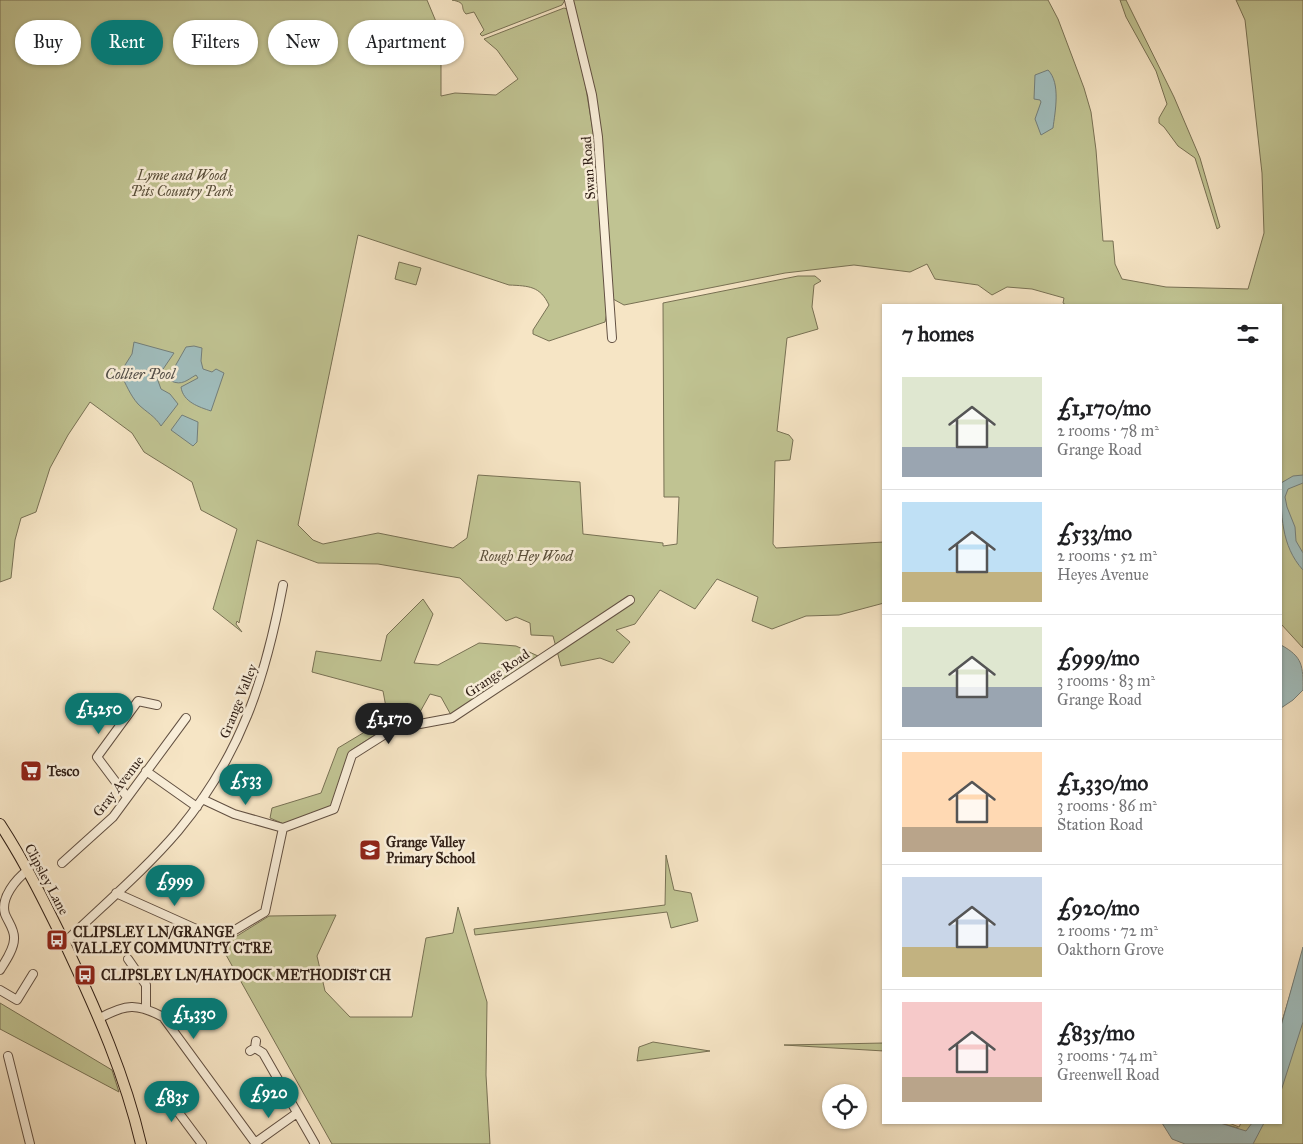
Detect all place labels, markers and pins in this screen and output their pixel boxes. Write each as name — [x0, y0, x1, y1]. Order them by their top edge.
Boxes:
pin: £1,250 — [58, 692, 140, 735]
pin: £1,170 — [348, 702, 430, 745]
supermarket icon: Tesco — [19, 759, 43, 783]
place label: Tesco — [46, 763, 79, 780]
pin: £533 — [216, 764, 276, 806]
place label: Grange Valley Primary School — [386, 834, 476, 868]
school or university icon: Grange Valley Primary School — [358, 838, 382, 862]
pin: £999 — [145, 864, 205, 907]
place label: CLIPSLEY LN/GRANGE VALLEY COMMUNITY CTRE — [72, 924, 272, 957]
bus stop icon: CLIPSLEY LN/GRANGE VALLEY COMMUNITY CTRE — [45, 928, 69, 952]
bus stop icon: CLIPSLEY LN/HAYDOCK METHODIST CH — [73, 963, 97, 987]
place label: CLIPSLEY LN/HAYDOCK METHODIST CH — [101, 967, 391, 984]
pin: £1,330 — [153, 998, 235, 1040]
pin: £920 — [239, 1076, 299, 1119]
pin: £835 — [142, 1080, 202, 1123]

